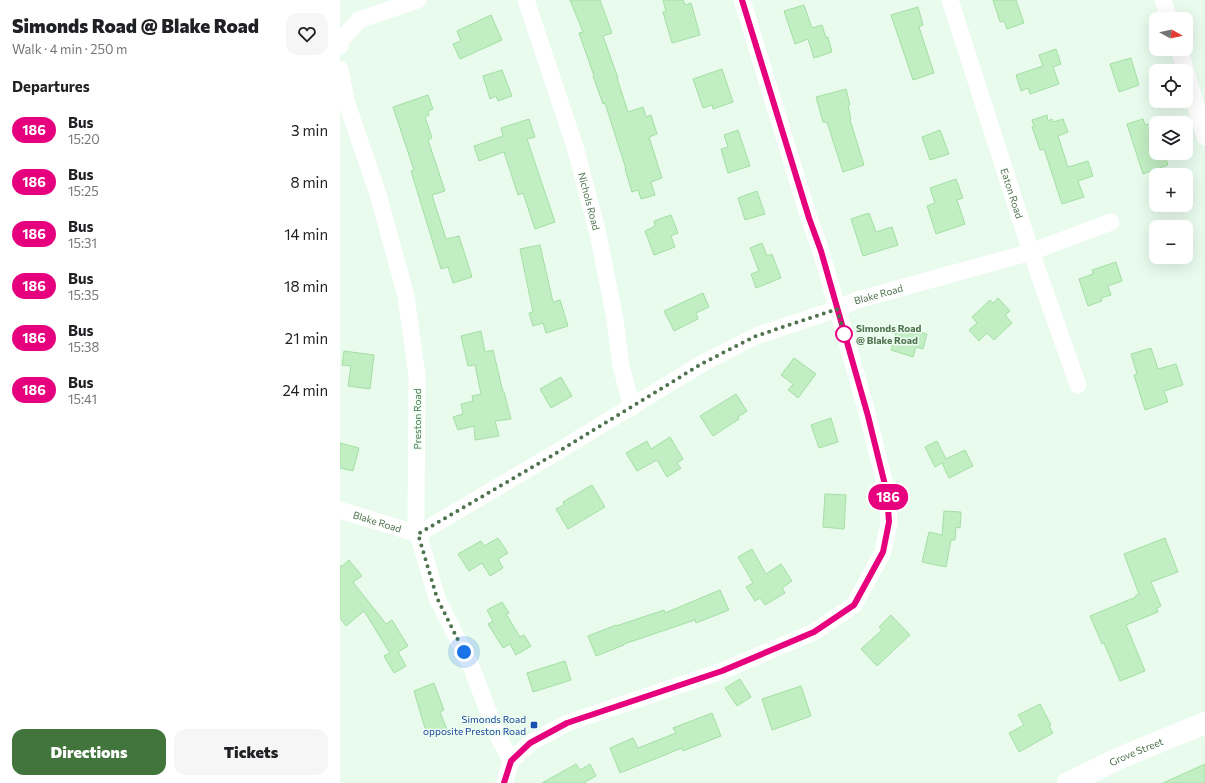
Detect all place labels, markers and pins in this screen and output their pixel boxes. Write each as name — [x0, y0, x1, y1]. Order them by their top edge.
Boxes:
place label: Simonds Road @ Blake Road — [856, 322, 921, 346]
marker: Simonds Road @ Blake Road — [835, 325, 853, 343]
place label: Simonds Road opposite Preston Road — [423, 713, 526, 737]
marker: Simonds Road opposite Preston Road — [529, 720, 539, 730]

